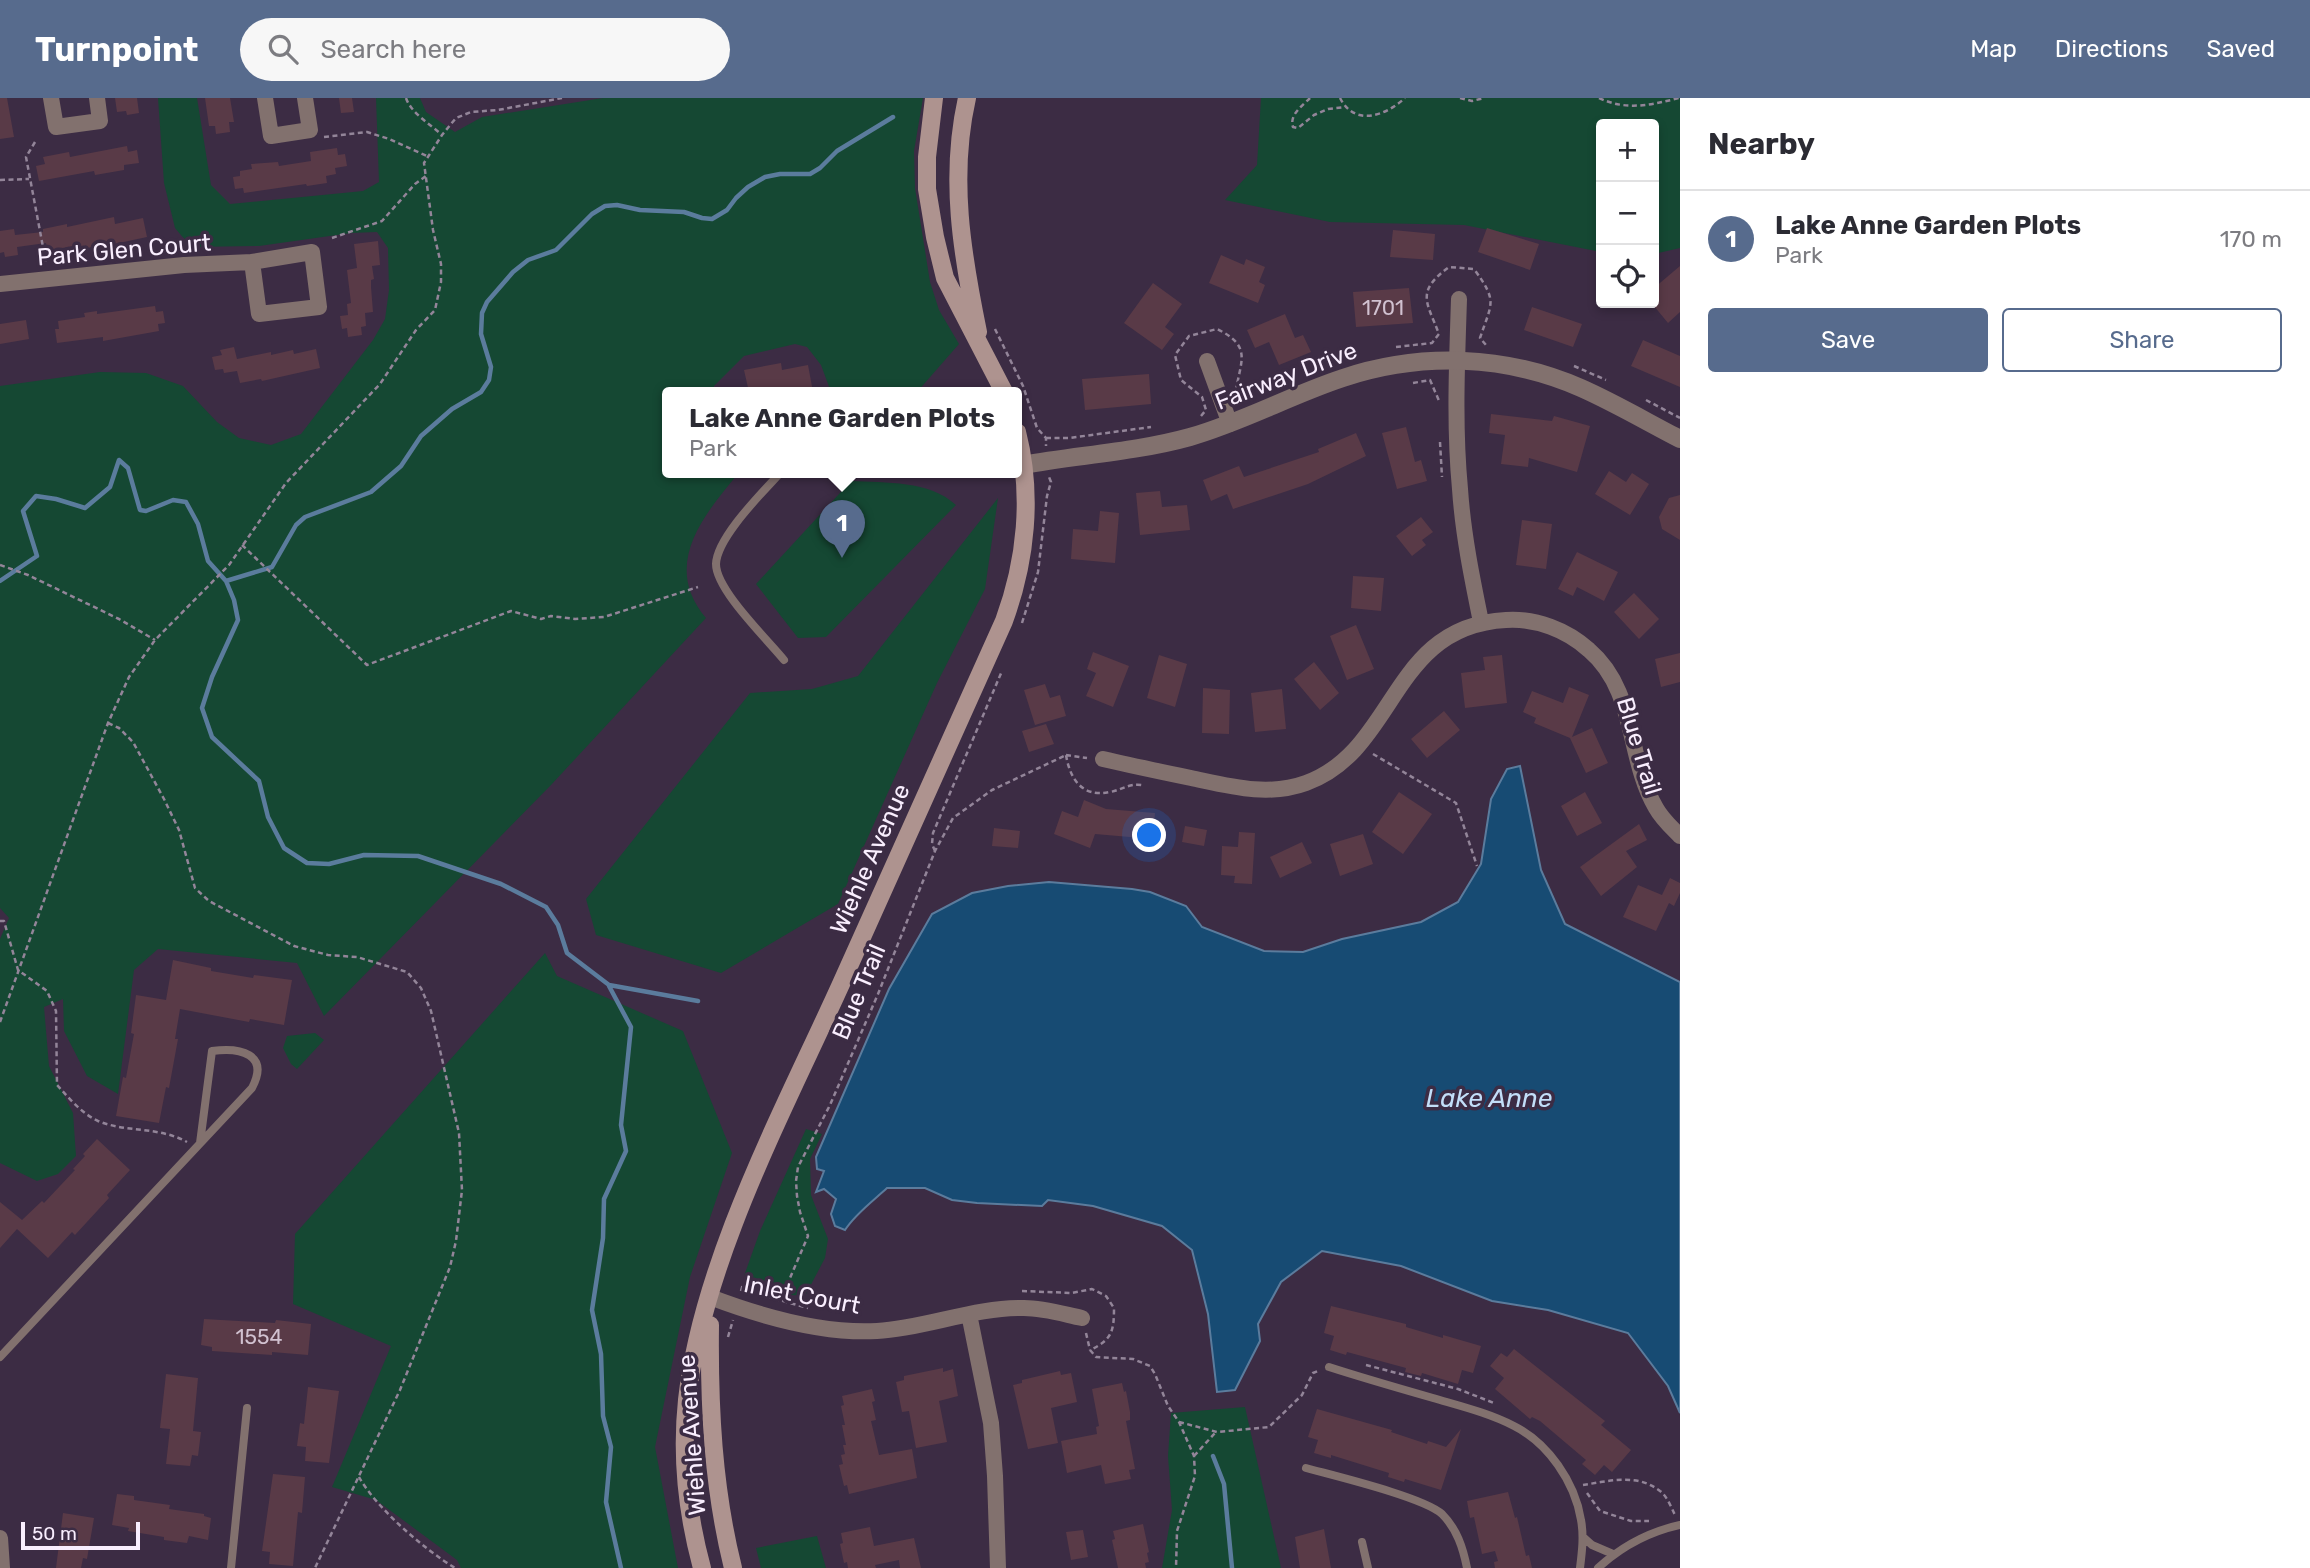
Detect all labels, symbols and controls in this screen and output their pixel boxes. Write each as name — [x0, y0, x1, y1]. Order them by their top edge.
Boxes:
search box — [240, 18, 730, 81]
text: Turnpoint — [35, 30, 198, 69]
icon: search — [264, 30, 302, 68]
text: Search here — [320, 34, 466, 65]
text: Map — [1970, 35, 2017, 63]
text: Directions — [2055, 35, 2168, 63]
text: Saved — [2206, 35, 2275, 63]
map controls — [1596, 119, 1659, 308]
button: + — [1596, 119, 1659, 182]
text: Nearby — [1708, 126, 1815, 162]
button: − — [1596, 182, 1659, 245]
text: Lake Anne Garden Plots — [1775, 210, 2081, 241]
text: 1 — [1725, 225, 1737, 253]
text: 170 m — [2220, 225, 2282, 253]
street label: Park Glen Court — [36, 228, 212, 272]
text: Park — [1775, 241, 1823, 269]
button: locate — [1596, 245, 1659, 308]
house number: 1701 — [1362, 295, 1404, 320]
button: Save — [1708, 308, 1988, 372]
button: Share — [2002, 308, 2282, 372]
street label: Fairway Drive — [1211, 336, 1361, 416]
popup — [662, 387, 1022, 478]
text: Lake Anne Garden Plots — [689, 403, 995, 434]
text: Park — [689, 434, 737, 462]
pin: 1 — [819, 500, 865, 558]
street label: Blue Trail — [1611, 694, 1667, 798]
street label: Wiehle Avenue — [824, 779, 916, 939]
your location — [1132, 818, 1166, 852]
street label: Blue Trail — [826, 940, 892, 1044]
water label: Lake Anne — [1426, 1083, 1553, 1114]
street label: Inlet Court — [741, 1270, 863, 1320]
house number: 1554 — [236, 1324, 282, 1349]
street label: Wiehle Avenue — [672, 1353, 712, 1517]
scale bar — [21, 1519, 140, 1551]
text: 50 m — [32, 1522, 77, 1545]

